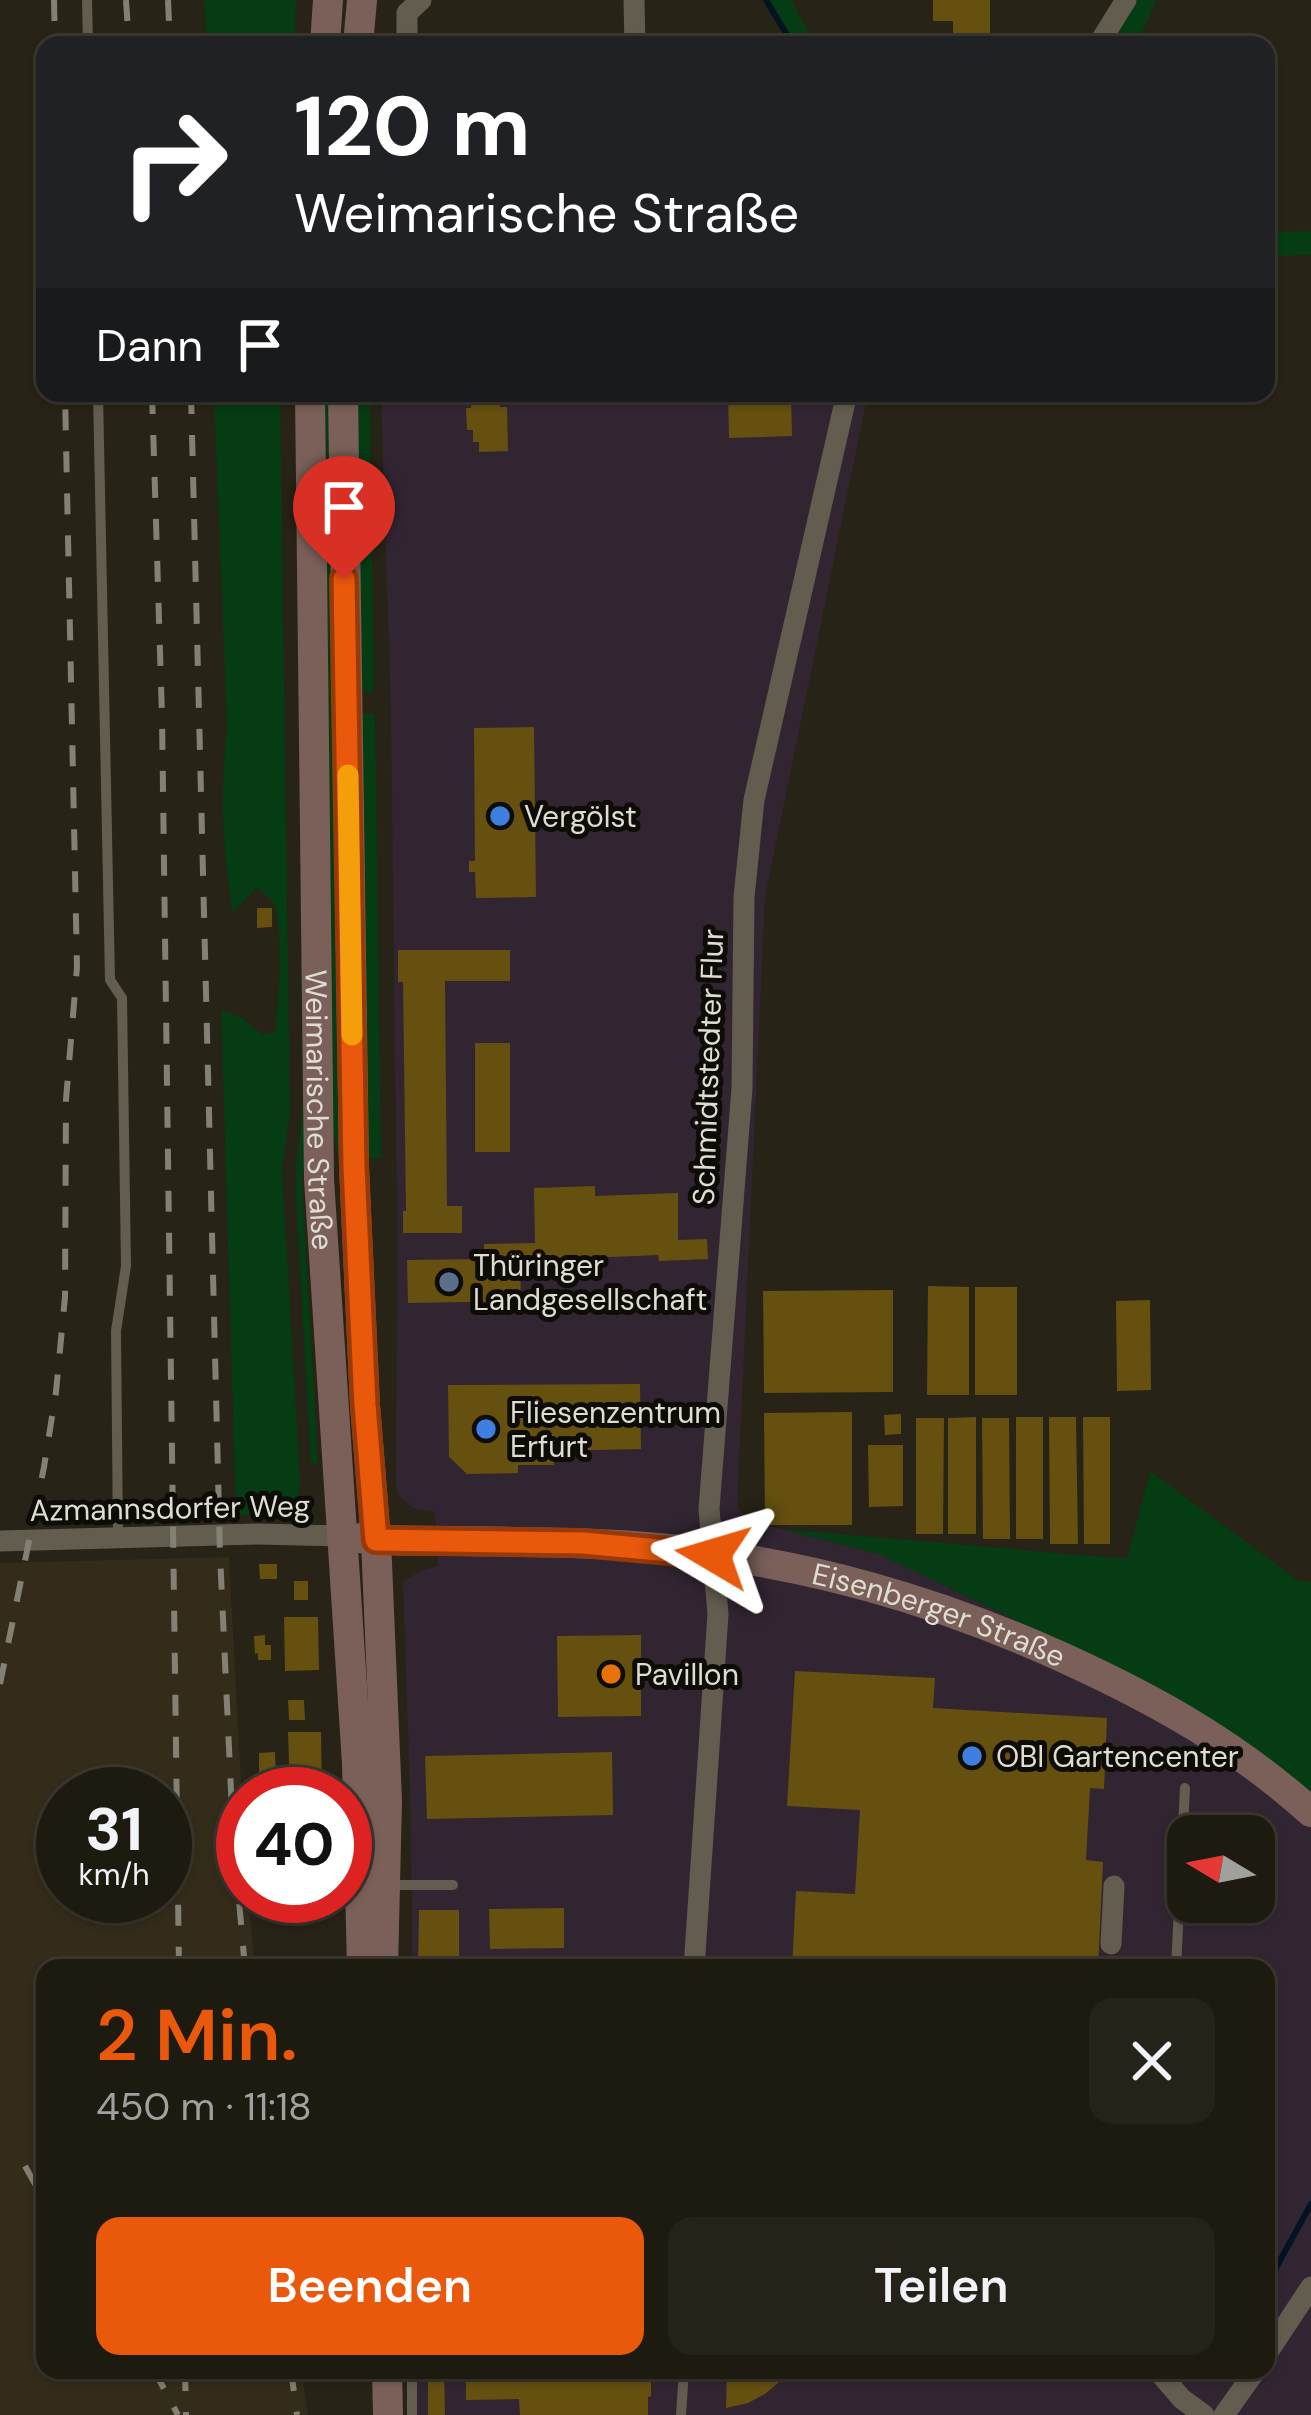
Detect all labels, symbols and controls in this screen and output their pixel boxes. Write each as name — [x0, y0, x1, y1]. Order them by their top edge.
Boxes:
text: 120 m — [294, 72, 531, 181]
icon: right — [96, 84, 252, 240]
text: Weimarische Straße — [294, 178, 799, 249]
icon: arrive — [227, 312, 293, 378]
text: Dann — [96, 316, 203, 375]
pin — [293, 456, 395, 579]
icon: arrive — [311, 474, 377, 540]
place label: Vergölst — [524, 797, 637, 836]
marker: Vergölst — [487, 803, 513, 829]
street label: Schmidtstedter Flur — [684, 928, 732, 1206]
street label: Weimarische Straße — [297, 969, 343, 1251]
place label: Thüringer Landgesellschaft — [473, 1246, 708, 1319]
marker: Thüringer Landgesellschaft — [436, 1269, 462, 1295]
place label: Fliesenzentrum Erfurt — [510, 1393, 721, 1466]
marker: Fliesenzentrum Erfurt — [473, 1416, 499, 1442]
street label: Azmannsdorfer Weg — [29, 1486, 311, 1530]
position arrow — [650, 1492, 776, 1618]
street label: Eisenberger Straße — [809, 1554, 1072, 1676]
place label: Pavillon — [635, 1655, 739, 1694]
marker: Pavillon — [598, 1661, 624, 1687]
place label: OBI Gartencenter — [996, 1737, 1239, 1776]
marker: OBI Gartencenter — [959, 1743, 985, 1769]
speed limit sign: 40 — [216, 1767, 372, 1923]
text: 31 — [85, 1790, 143, 1869]
north arrow — [1167, 1815, 1275, 1923]
map controls — [1167, 1815, 1275, 1923]
text: km/h — [79, 1855, 149, 1894]
text: 2 Min. — [96, 1989, 297, 2082]
button: close — [1089, 1998, 1215, 2124]
text: 450 m · 11:18 — [96, 2081, 312, 2132]
button: Beenden — [96, 2217, 644, 2355]
button: Teilen — [668, 2217, 1215, 2355]

